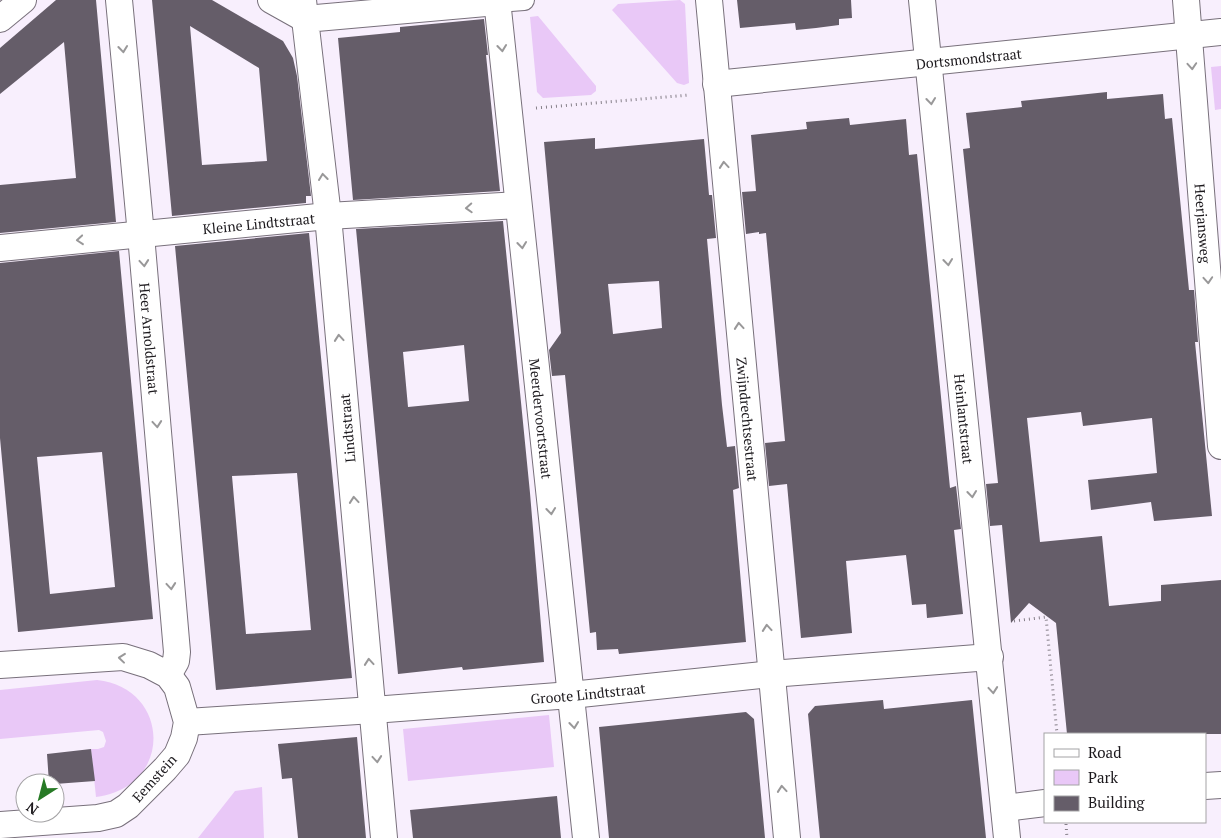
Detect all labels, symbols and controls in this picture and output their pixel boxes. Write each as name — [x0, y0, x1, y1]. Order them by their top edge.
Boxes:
street label: Dortsmondstraat — [915, 43, 1023, 73]
one-way arrow — [117, 45, 128, 53]
one-way arrow — [496, 45, 507, 53]
one-way arrow — [1186, 62, 1197, 70]
one-way arrow — [925, 97, 936, 105]
one-way arrow — [719, 160, 730, 168]
one-way arrow — [318, 172, 329, 180]
street label: Heerjansweg — [1191, 183, 1216, 264]
one-way arrow — [465, 202, 473, 213]
street label: Kleine Lindtstraat — [202, 208, 316, 238]
one-way arrow — [76, 234, 84, 245]
one-way arrow — [516, 241, 527, 249]
one-way arrow — [138, 259, 149, 267]
one-way arrow — [942, 259, 953, 267]
one-way arrow — [1203, 277, 1214, 285]
street label: Heer Arnoldstraat — [136, 282, 164, 396]
one-way arrow — [734, 322, 745, 330]
one-way arrow — [333, 334, 344, 342]
street label: Zwijndrechtsestraat — [733, 356, 763, 483]
street label: Meerdervoortstraat — [526, 357, 557, 481]
street label: Heinlantstraat — [950, 373, 979, 466]
street label: Lindtstraat — [334, 392, 359, 463]
one-way arrow — [152, 421, 163, 429]
one-way arrow — [966, 490, 977, 498]
one-way arrow — [348, 496, 359, 504]
one-way arrow — [545, 507, 556, 515]
one-way arrow — [166, 583, 177, 591]
one-way arrow — [762, 623, 773, 631]
one-way arrow — [118, 653, 126, 664]
one-way arrow — [363, 658, 374, 666]
street label: Groote Lindtstraat — [530, 678, 647, 708]
one-way arrow — [987, 686, 998, 694]
one-way arrow — [568, 721, 579, 729]
legend — [1044, 733, 1206, 823]
text: Road — [1088, 742, 1121, 762]
street label: Eemstein — [127, 750, 181, 806]
one-way arrow — [372, 755, 383, 763]
text: Park — [1088, 767, 1118, 787]
north arrow — [15, 773, 65, 823]
one-way arrow — [777, 785, 788, 793]
text: Building — [1088, 792, 1146, 812]
text: N — [22, 798, 42, 820]

